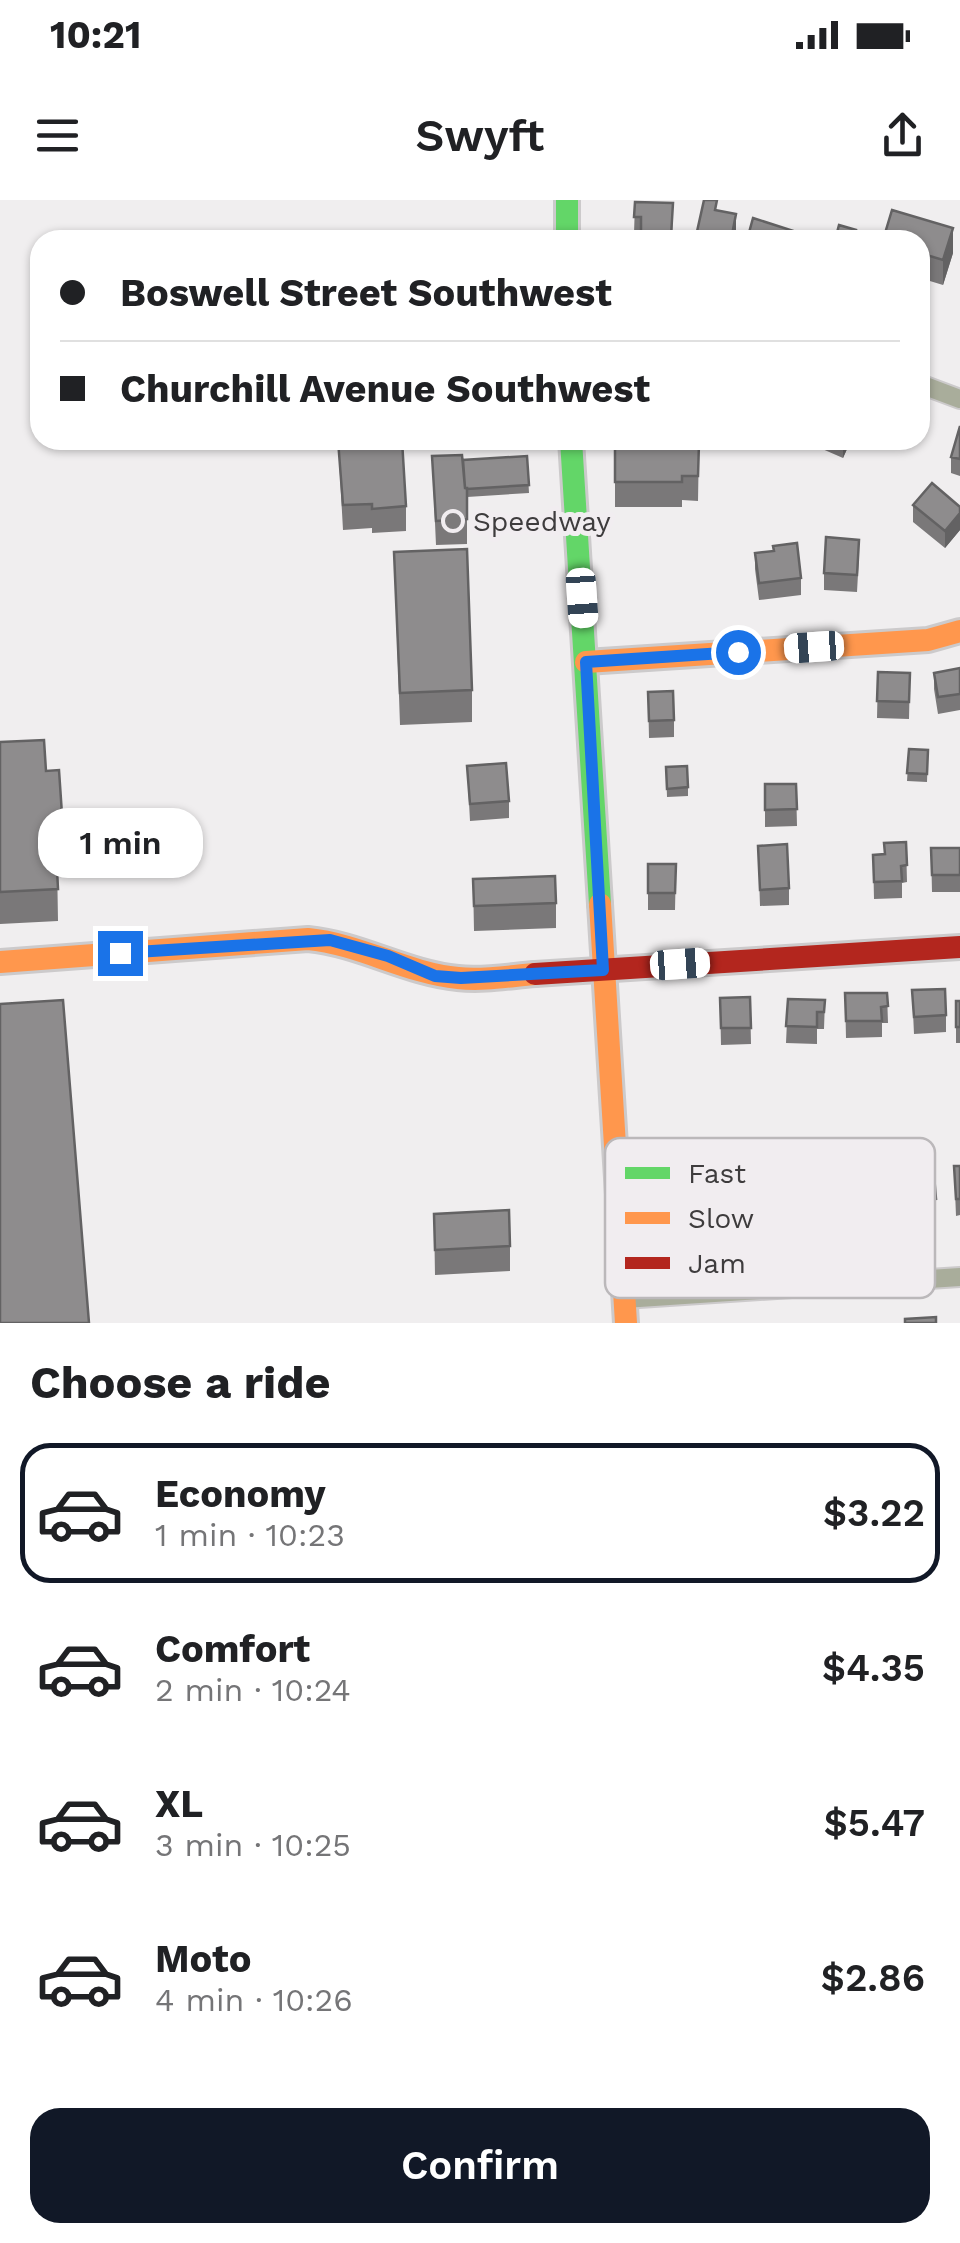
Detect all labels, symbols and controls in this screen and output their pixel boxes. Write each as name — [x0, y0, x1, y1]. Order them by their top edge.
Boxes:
text: 10:21 — [50, 13, 141, 57]
icon: menu — [30, 108, 85, 163]
icon: share — [875, 108, 930, 163]
text: Swyft — [416, 109, 544, 162]
text: Boswell Street Southwest — [120, 271, 612, 315]
text: Churchill Avenue Southwest — [120, 367, 650, 411]
place label: Speedway — [473, 505, 611, 538]
marker: Speedway — [442, 510, 464, 532]
car — [565, 567, 599, 629]
route start — [716, 630, 761, 675]
car — [783, 630, 845, 664]
callout: 1 min — [38, 808, 202, 878]
text: 1 min — [79, 824, 162, 862]
route end — [98, 931, 143, 976]
car — [649, 947, 711, 981]
legend — [605, 1138, 935, 1298]
text: Fast — [688, 1157, 746, 1190]
text: Slow — [688, 1202, 754, 1235]
text: Jam — [688, 1247, 746, 1280]
text: Choose a ride — [30, 1356, 330, 1409]
icon: car — [35, 1468, 125, 1558]
text: Economy — [155, 1472, 326, 1516]
text: $3.22 — [823, 1491, 925, 1535]
text: 1 min · 10:23 — [155, 1516, 345, 1554]
icon: car — [35, 1623, 125, 1713]
text: Comfort — [155, 1627, 310, 1671]
text: $4.35 — [822, 1646, 925, 1690]
text: 2 min · 10:24 — [155, 1671, 351, 1709]
icon: car — [35, 1778, 125, 1868]
text: XL — [155, 1782, 203, 1826]
text: $5.47 — [824, 1801, 925, 1845]
text: 3 min · 10:25 — [155, 1826, 351, 1864]
icon: car — [35, 1933, 125, 2023]
text: Moto — [155, 1937, 251, 1981]
text: $2.86 — [821, 1956, 925, 2000]
text: 4 min · 10:26 — [155, 1981, 353, 2019]
button: Confirm — [30, 2108, 930, 2223]

